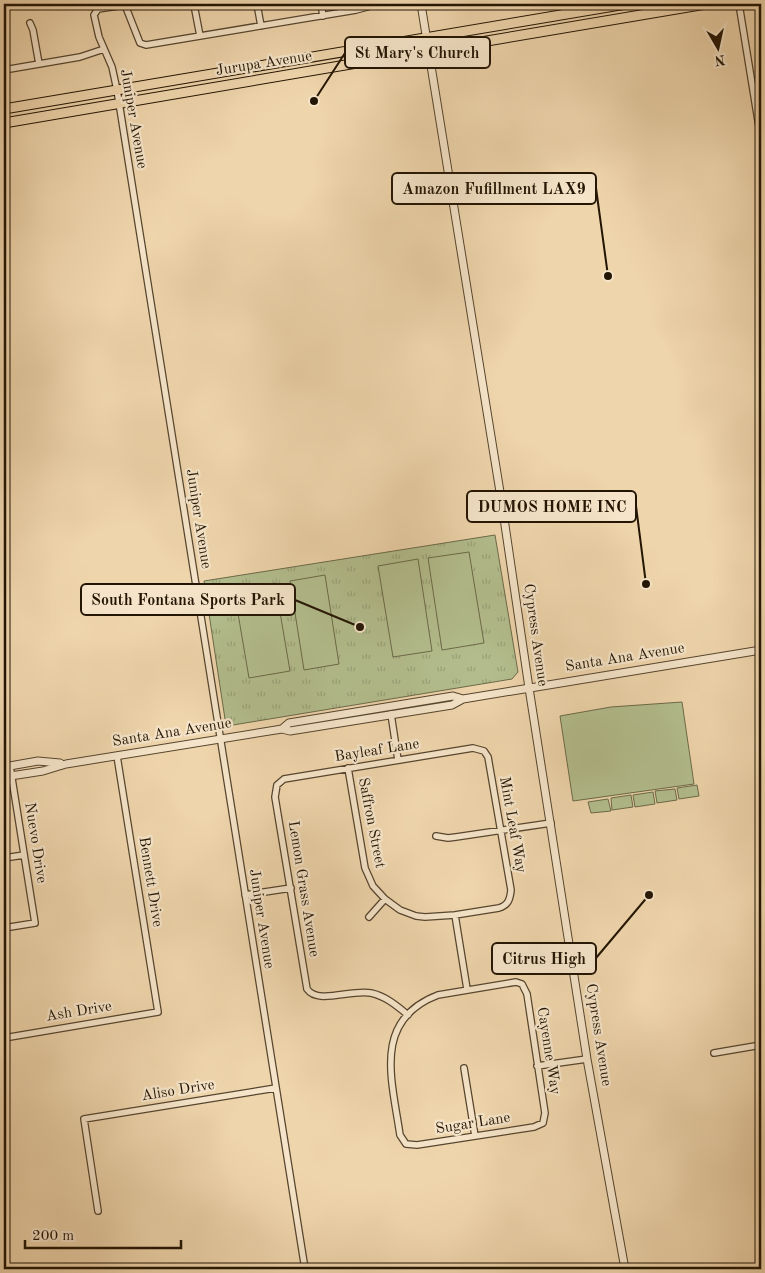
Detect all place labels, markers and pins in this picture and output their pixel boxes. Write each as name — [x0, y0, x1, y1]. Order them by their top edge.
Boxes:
callout: St Mary's Church — [345, 37, 490, 68]
callout: Amazon Fufillment LAX9 — [392, 173, 596, 204]
callout: DUMOS HOME INC — [467, 491, 636, 522]
callout: South Fontana Sports Park — [81, 584, 295, 615]
callout: Citrus High — [492, 943, 596, 974]

